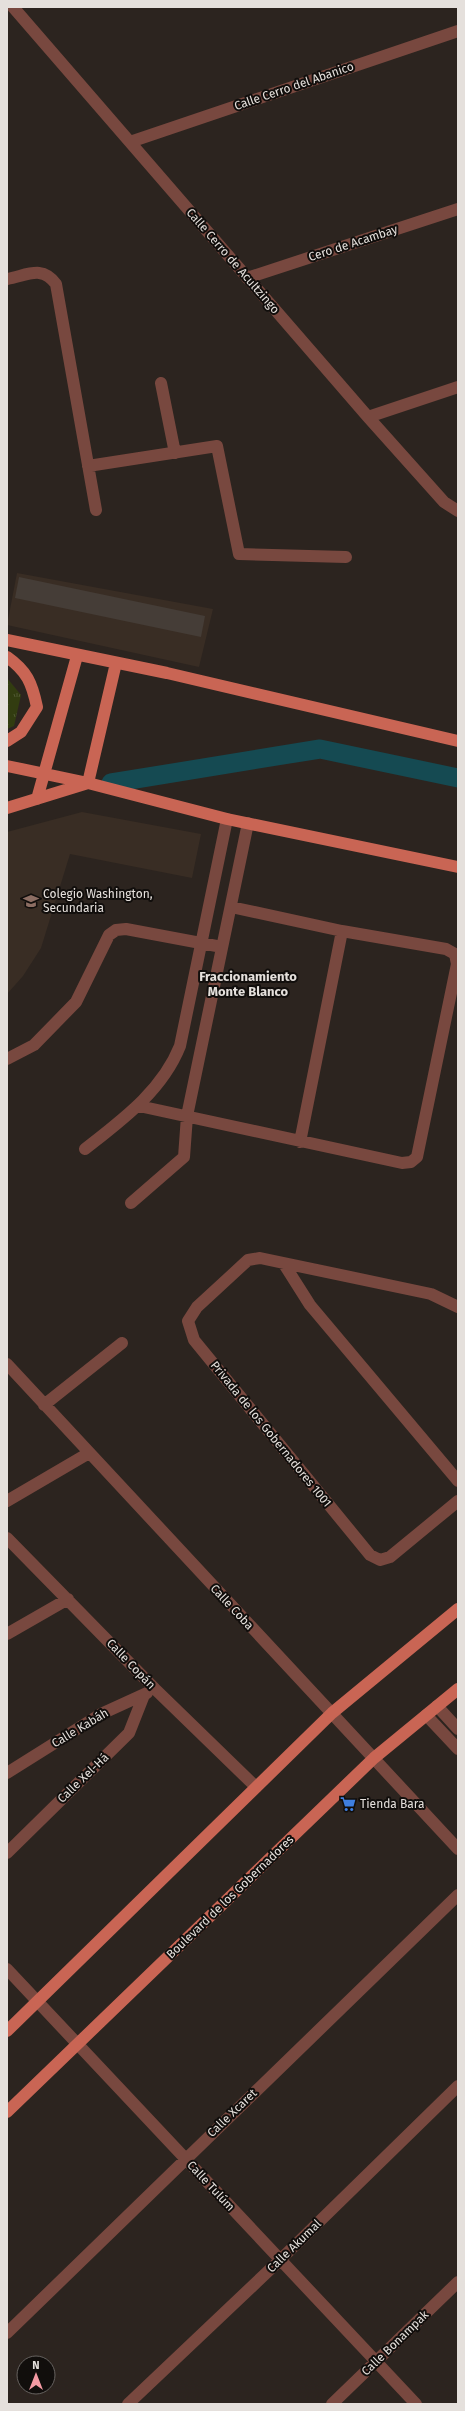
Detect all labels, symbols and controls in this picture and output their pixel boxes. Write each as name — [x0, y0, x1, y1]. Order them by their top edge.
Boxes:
street label: Calle Cerro del Abanico — [232, 59, 356, 113]
street label: Calle Cerro de Acultzingo — [184, 206, 282, 316]
street label: Cero de Acambay — [307, 222, 399, 264]
place label: Colegio Washington, Secundaria — [43, 887, 153, 915]
school or university icon: Colegio Washington, Secundaria — [22, 892, 40, 910]
district label: Fraccionamiento Monte Blanco — [199, 969, 297, 999]
street label: Privada de los Gobernadores 1001 — [208, 1358, 334, 1510]
street label: Calle Coba — [208, 1581, 256, 1633]
street label: Calle Copán — [104, 1636, 158, 1692]
street label: Calle Kabáh — [49, 1706, 111, 1750]
street label: Calle Xel-Há — [55, 1750, 111, 1806]
supermarket icon: Tienda Bara — [339, 1795, 357, 1813]
place label: Tienda Bara — [360, 1797, 425, 1811]
street label: Boulevard de los Gobernadores — [164, 1832, 297, 1962]
street label: Calle Xcaret — [204, 2086, 260, 2140]
street label: Calle Tulúm — [184, 2158, 238, 2214]
street label: Calle Akumal — [264, 2216, 324, 2275]
street label: Calle Bonampak — [359, 2307, 432, 2378]
north arrow — [16, 2355, 56, 2395]
text: N — [32, 2359, 40, 2372]

